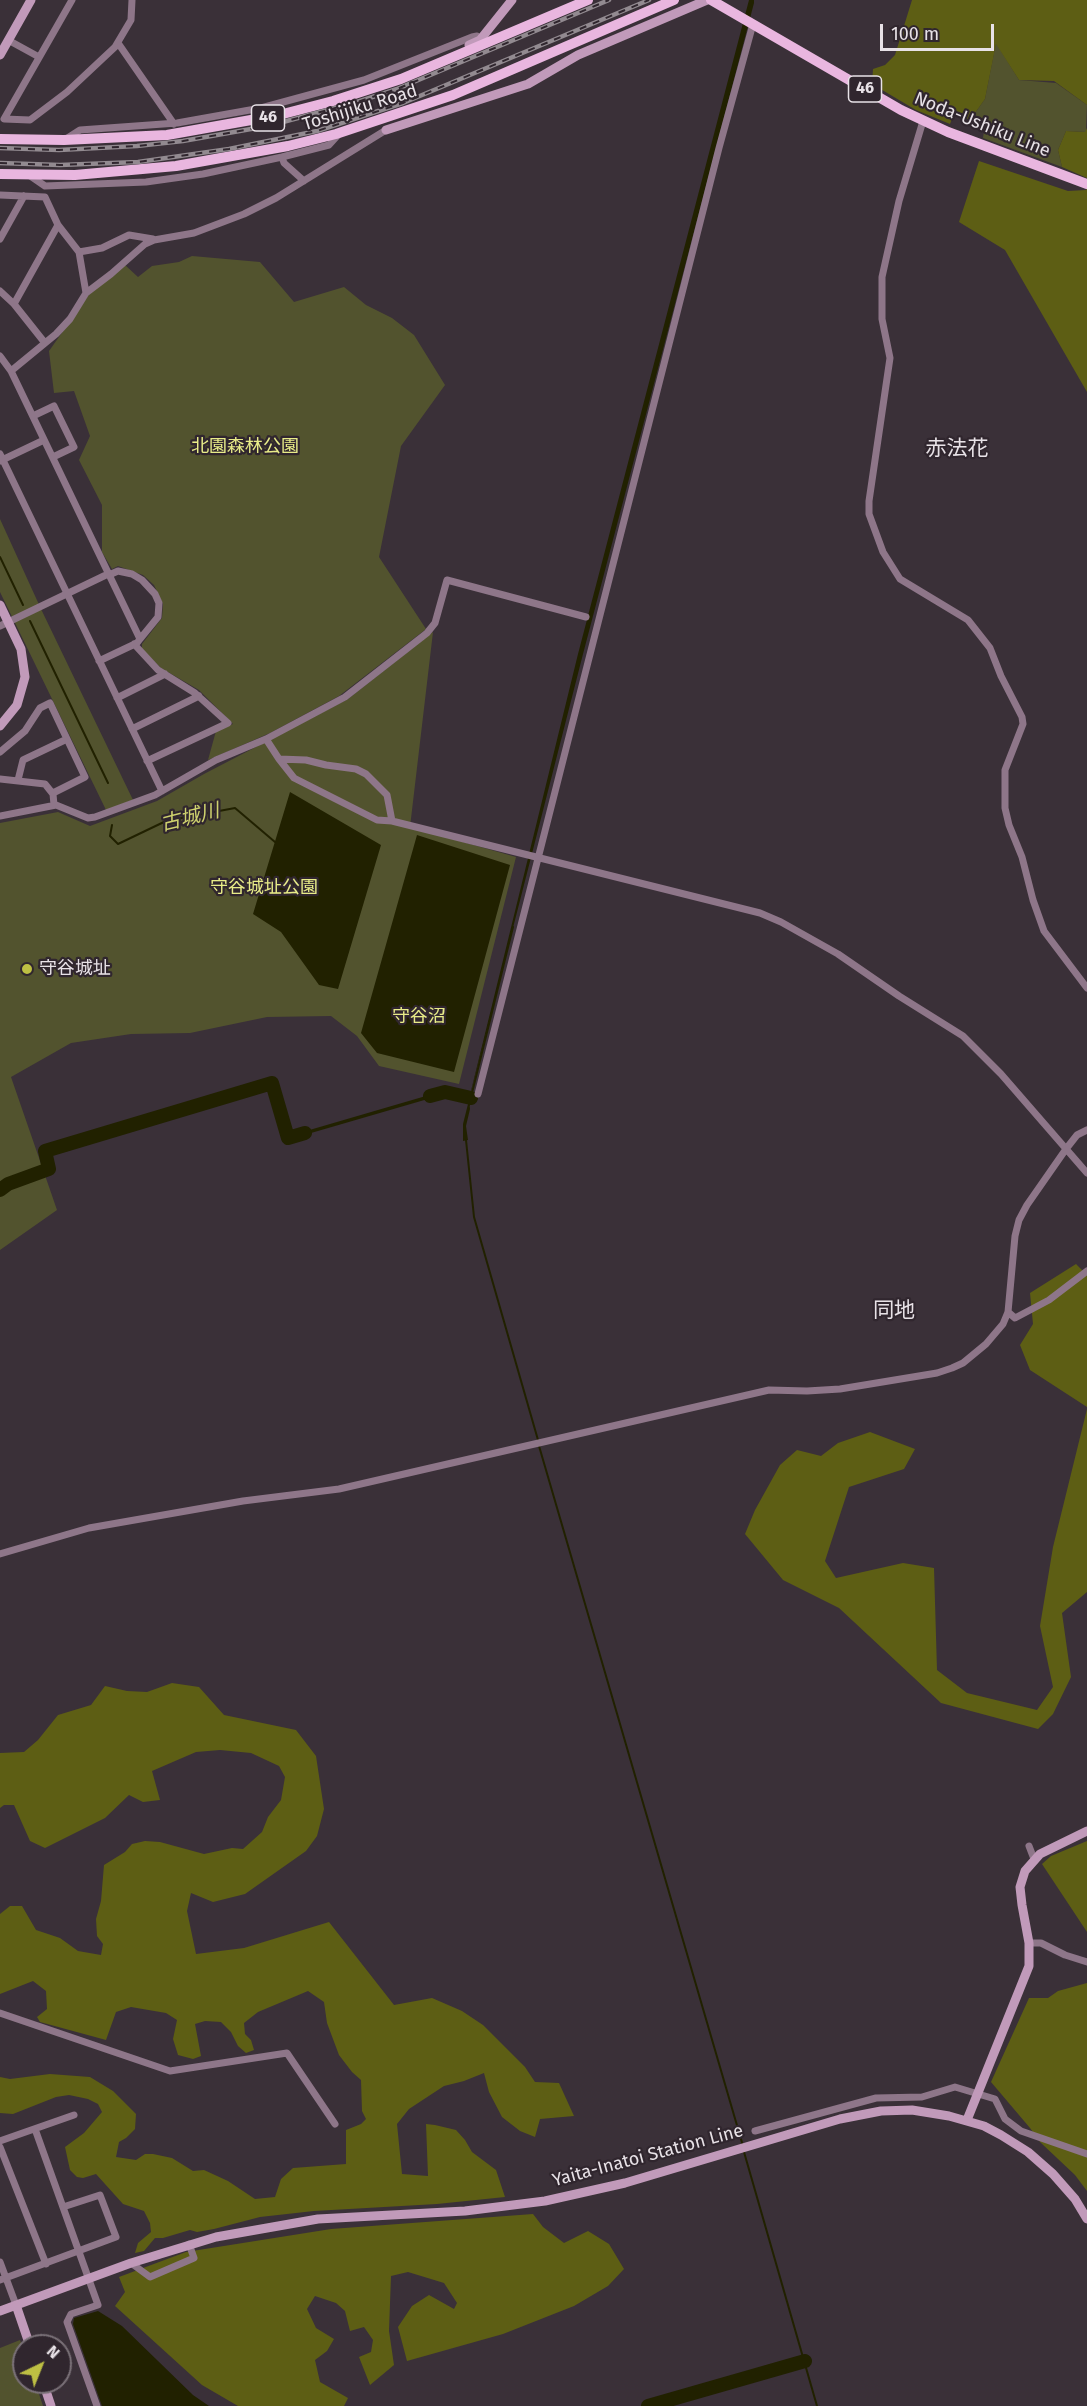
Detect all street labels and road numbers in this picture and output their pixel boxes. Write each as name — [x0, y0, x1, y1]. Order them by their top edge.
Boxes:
road number: 46 — [848, 76, 882, 102]
street label: Toshijiku Road — [300, 80, 420, 136]
street label: Noda-Ushiku Line — [911, 88, 1053, 162]
road number: 46 — [252, 105, 284, 131]
street label: Yaita-Inatoi Station Line — [550, 2120, 746, 2192]

